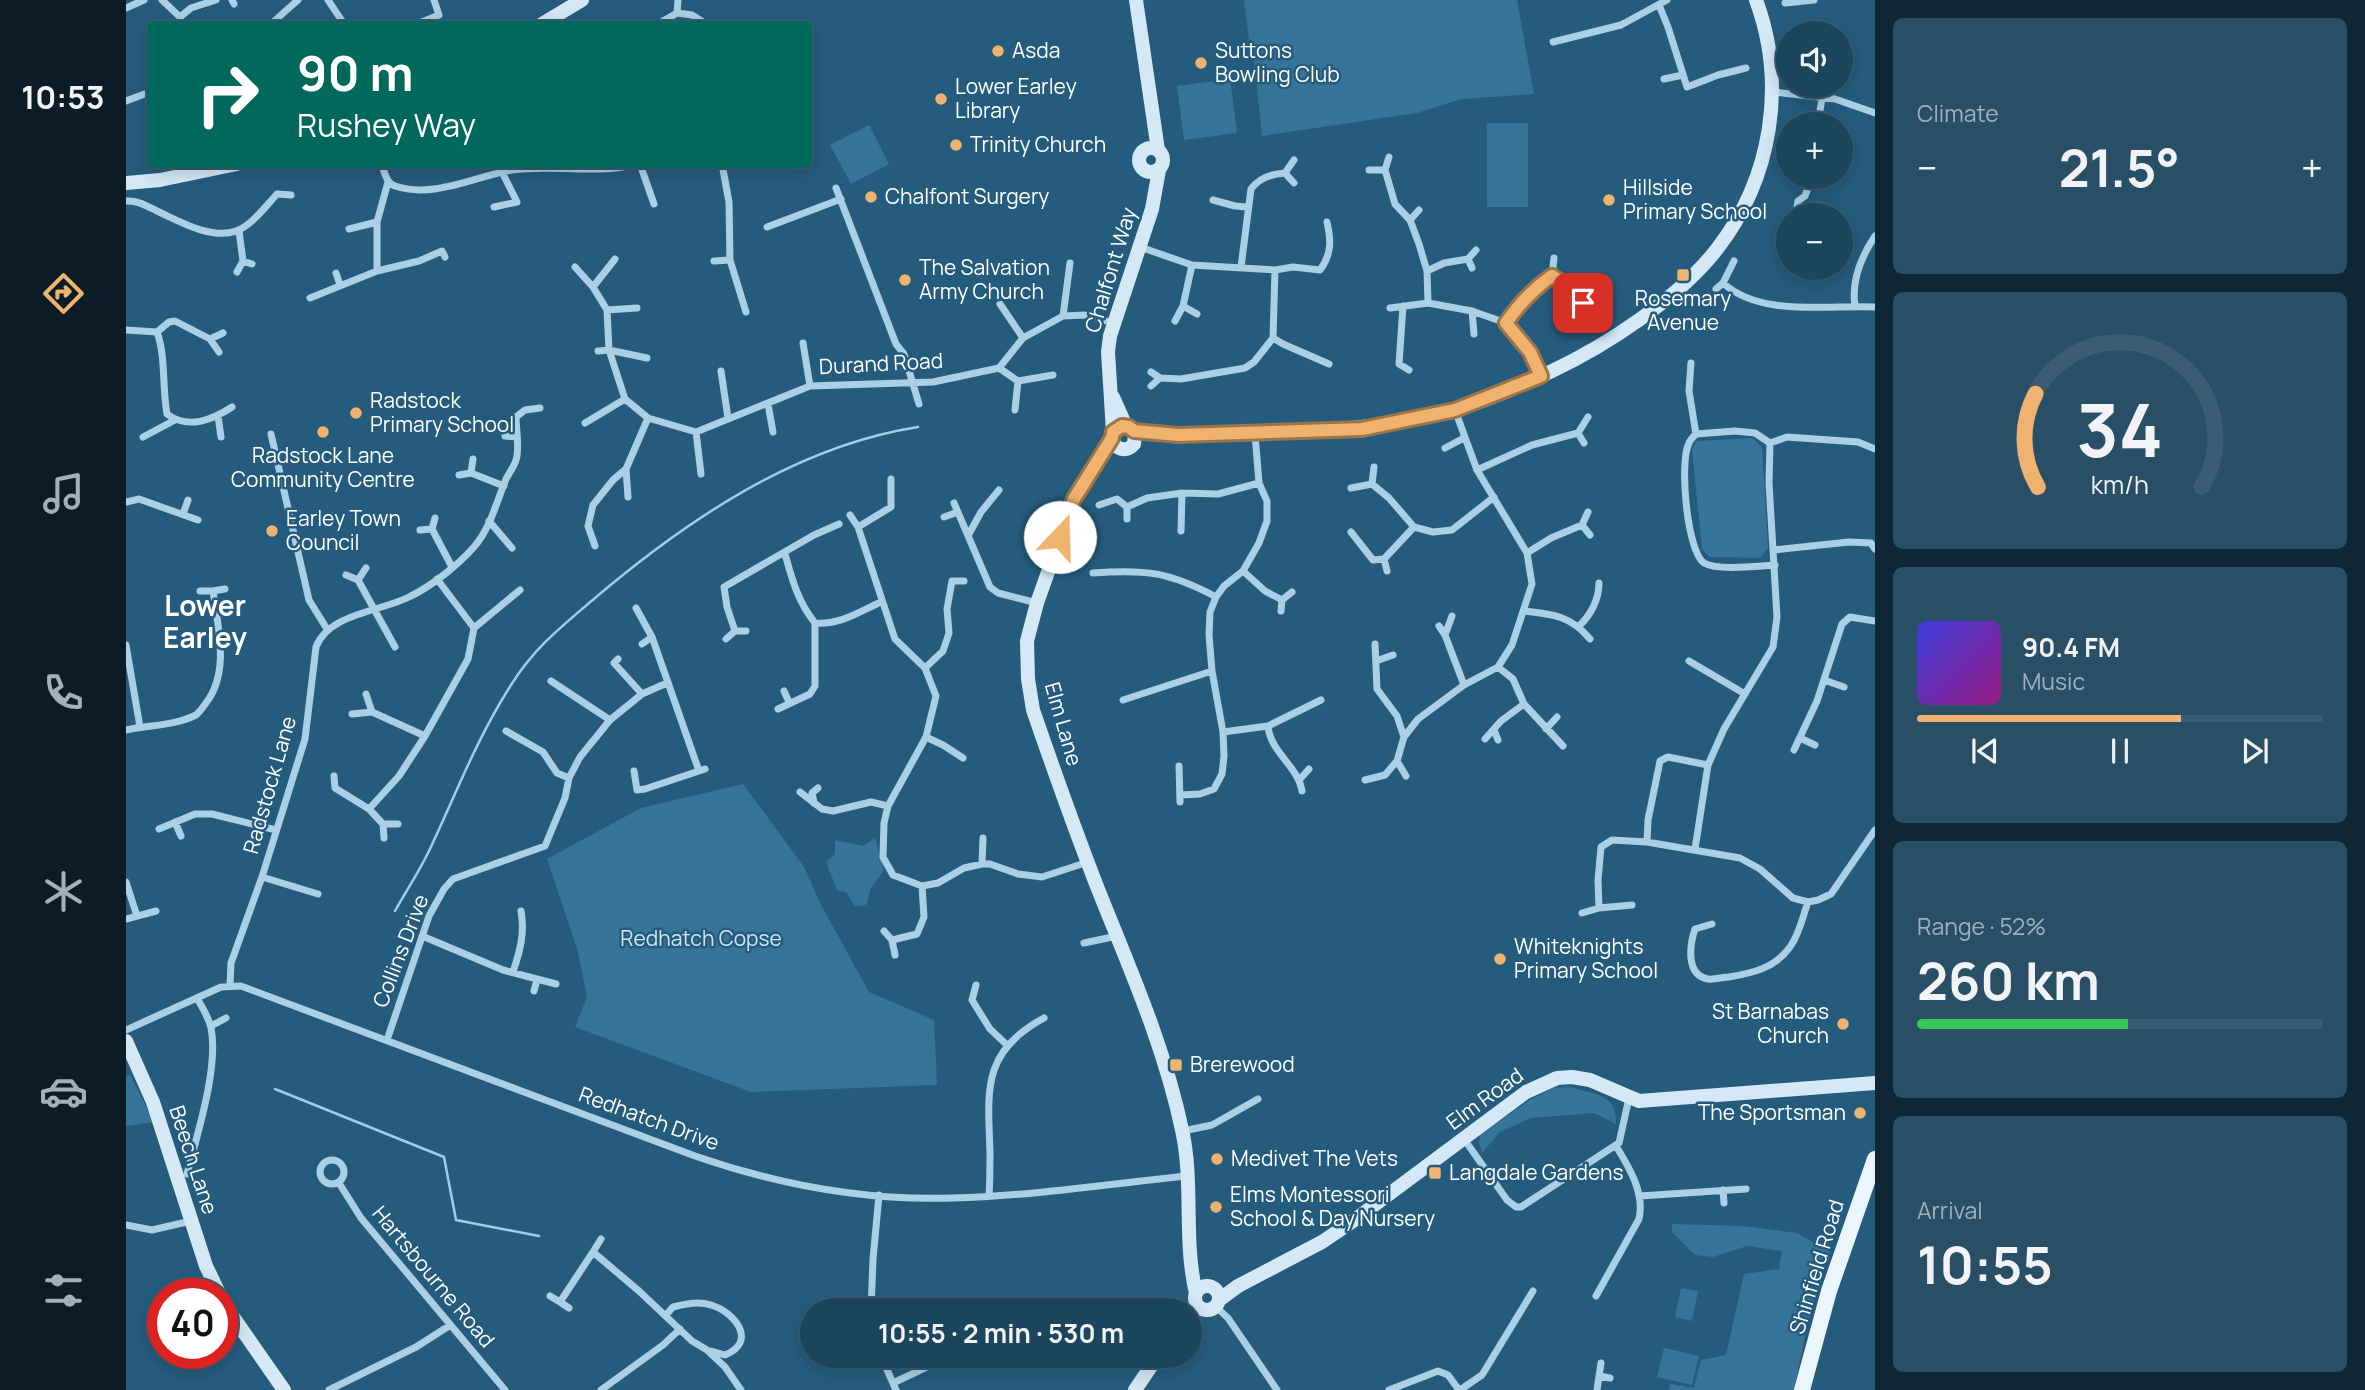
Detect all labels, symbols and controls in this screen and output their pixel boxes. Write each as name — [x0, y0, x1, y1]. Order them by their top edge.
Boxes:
map controls — [1776, 21, 1853, 280]
button: sound — [1776, 21, 1853, 98]
place label: Asda — [1012, 36, 1060, 64]
place label: Suttons Bowling Club — [1215, 36, 1340, 88]
text: 90 m — [297, 39, 414, 106]
marker: Asda — [990, 43, 1006, 59]
icon: right — [182, 49, 273, 140]
marker: Suttons Bowling Club — [1193, 55, 1209, 71]
place label: Lower Earley Library — [955, 72, 1077, 124]
text: 10:53 — [21, 75, 105, 119]
marker: Lower Earley Library — [933, 91, 949, 107]
text: Climate — [1917, 97, 1999, 129]
text: Rushey Way — [297, 103, 476, 147]
button: + — [1776, 112, 1853, 189]
place label: Trinity Church — [970, 130, 1106, 158]
text: 21.5° — [2059, 132, 2180, 203]
marker: Trinity Church — [948, 137, 964, 153]
text: − — [1917, 141, 1938, 193]
text: + — [2301, 141, 2323, 193]
place label: Hillside Primary School — [1623, 173, 1767, 225]
place label: Chalfont Surgery — [885, 182, 1049, 210]
marker: Chalfont Surgery — [863, 189, 879, 205]
marker: Hillside Primary School — [1601, 192, 1617, 208]
button: − — [1776, 203, 1853, 280]
street label: Chalfont Way — [1078, 204, 1142, 336]
place label: The Salvation Army Church — [919, 253, 1050, 305]
marker: Rosemary Avenue — [1675, 267, 1691, 283]
icon: directions — [39, 269, 88, 318]
marker: The Salvation Army Church — [897, 272, 913, 288]
pin — [1553, 273, 1613, 333]
icon: arrive — [1564, 284, 1602, 322]
place label: Rosemary Avenue — [1635, 284, 1731, 336]
street label: Durand Road — [818, 346, 944, 380]
text: 34 — [2077, 379, 2163, 479]
place label: Radstock Primary School — [370, 386, 514, 438]
marker: Radstock Primary School — [348, 405, 364, 421]
marker: Radstock Lane Community Centre — [315, 424, 331, 440]
place label: Radstock Lane Community Centre — [231, 441, 415, 493]
text: km/h — [2091, 466, 2149, 501]
icon: music — [39, 469, 88, 518]
position arrow — [1023, 500, 1097, 574]
place label: Earley Town Council — [286, 504, 401, 556]
marker: Earley Town Council — [264, 523, 280, 539]
district label: Lower Earley — [163, 586, 247, 656]
text: 90.4 FM — [2022, 629, 2120, 665]
text: Music — [2022, 665, 2085, 697]
icon: phone — [39, 668, 88, 717]
street label: Elm Lane — [1039, 679, 1089, 769]
street label: Radstock Lane — [236, 713, 302, 857]
icon: previous — [1966, 732, 2004, 770]
icon: pause — [2101, 732, 2139, 770]
icon: next — [2236, 732, 2274, 770]
icon: climate — [39, 867, 88, 916]
street label: Collins Drive — [366, 890, 434, 1011]
text: Range · 52% — [1917, 910, 2046, 942]
park label: Redhatch Copse — [620, 924, 782, 952]
place label: Whiteknights Primary School — [1514, 932, 1658, 984]
text: 260 km — [1917, 945, 2100, 1016]
marker: Whiteknights Primary School — [1492, 951, 1508, 967]
place label: St Barnabas Church — [1712, 997, 1829, 1049]
marker: St Barnabas Church — [1835, 1016, 1851, 1032]
place label: Brerewood — [1190, 1050, 1295, 1078]
marker: Brerewood — [1168, 1057, 1184, 1073]
street label: Elm Road — [1440, 1061, 1529, 1136]
icon: car — [39, 1067, 88, 1116]
street label: Redhatch Drive — [575, 1080, 723, 1156]
place label: The Sportsman — [1698, 1098, 1846, 1126]
street label: Beech Lane — [163, 1102, 225, 1218]
marker: The Sportsman — [1852, 1105, 1868, 1121]
place label: Medivet The Vets — [1231, 1144, 1398, 1172]
marker: Medivet The Vets — [1209, 1151, 1225, 1167]
place label: Langdale Gardens — [1449, 1158, 1624, 1186]
marker: Langdale Gardens — [1427, 1165, 1443, 1181]
place label: Elms Montessori School & Day Nursery — [1230, 1180, 1435, 1232]
text: Arrival — [1917, 1194, 1983, 1226]
street label: Shinfield Road — [1782, 1196, 1850, 1337]
marker: Elms Montessori School & Day Nursery — [1208, 1199, 1224, 1215]
street label: Hartsbourne Road — [366, 1200, 501, 1353]
text: 10:55 — [1917, 1229, 2053, 1300]
icon: filters — [39, 1266, 88, 1315]
speed limit sign: 40 — [147, 1278, 238, 1369]
text: 10:55 · 2 min · 530 m — [878, 1315, 1124, 1351]

